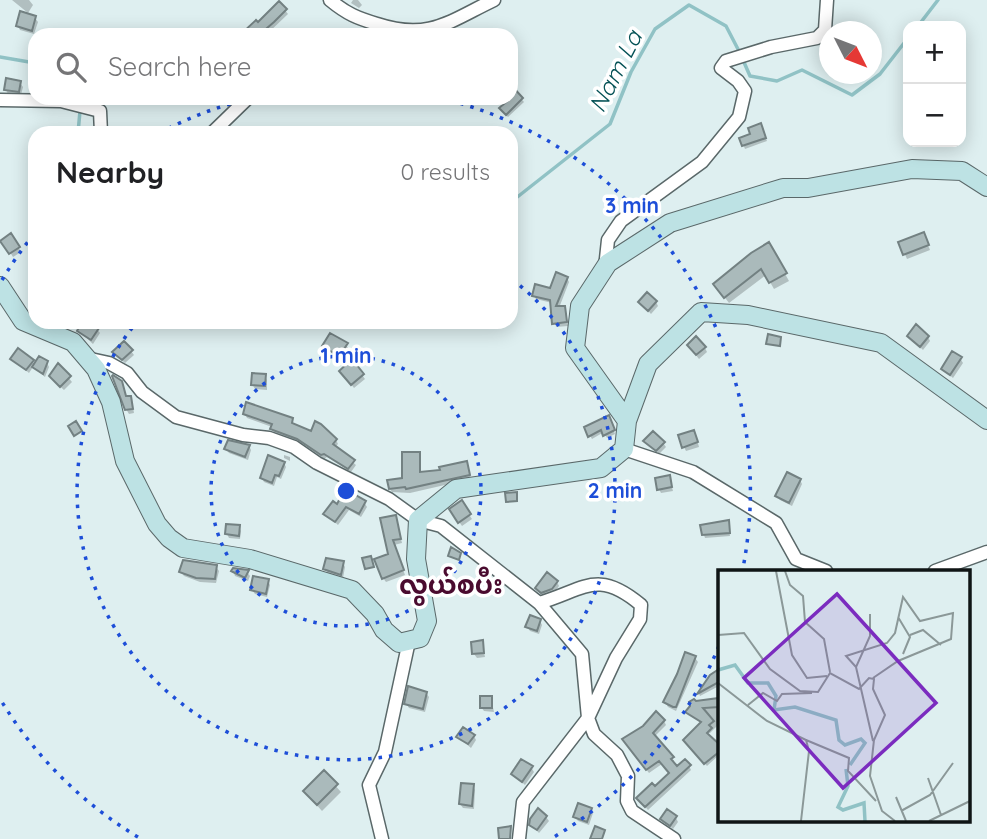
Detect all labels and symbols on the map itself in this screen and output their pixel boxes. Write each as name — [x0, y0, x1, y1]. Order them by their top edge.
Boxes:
north arrow — [819, 21, 882, 84]
water label: Nam La — [582, 24, 649, 117]
text: 3 min — [605, 192, 659, 218]
text: 1 min — [321, 342, 371, 368]
text: 2 min — [588, 477, 642, 503]
centre of rings — [334, 479, 358, 503]
district label: လွယ်စပီး — [399, 566, 503, 606]
inset map — [718, 570, 970, 822]

